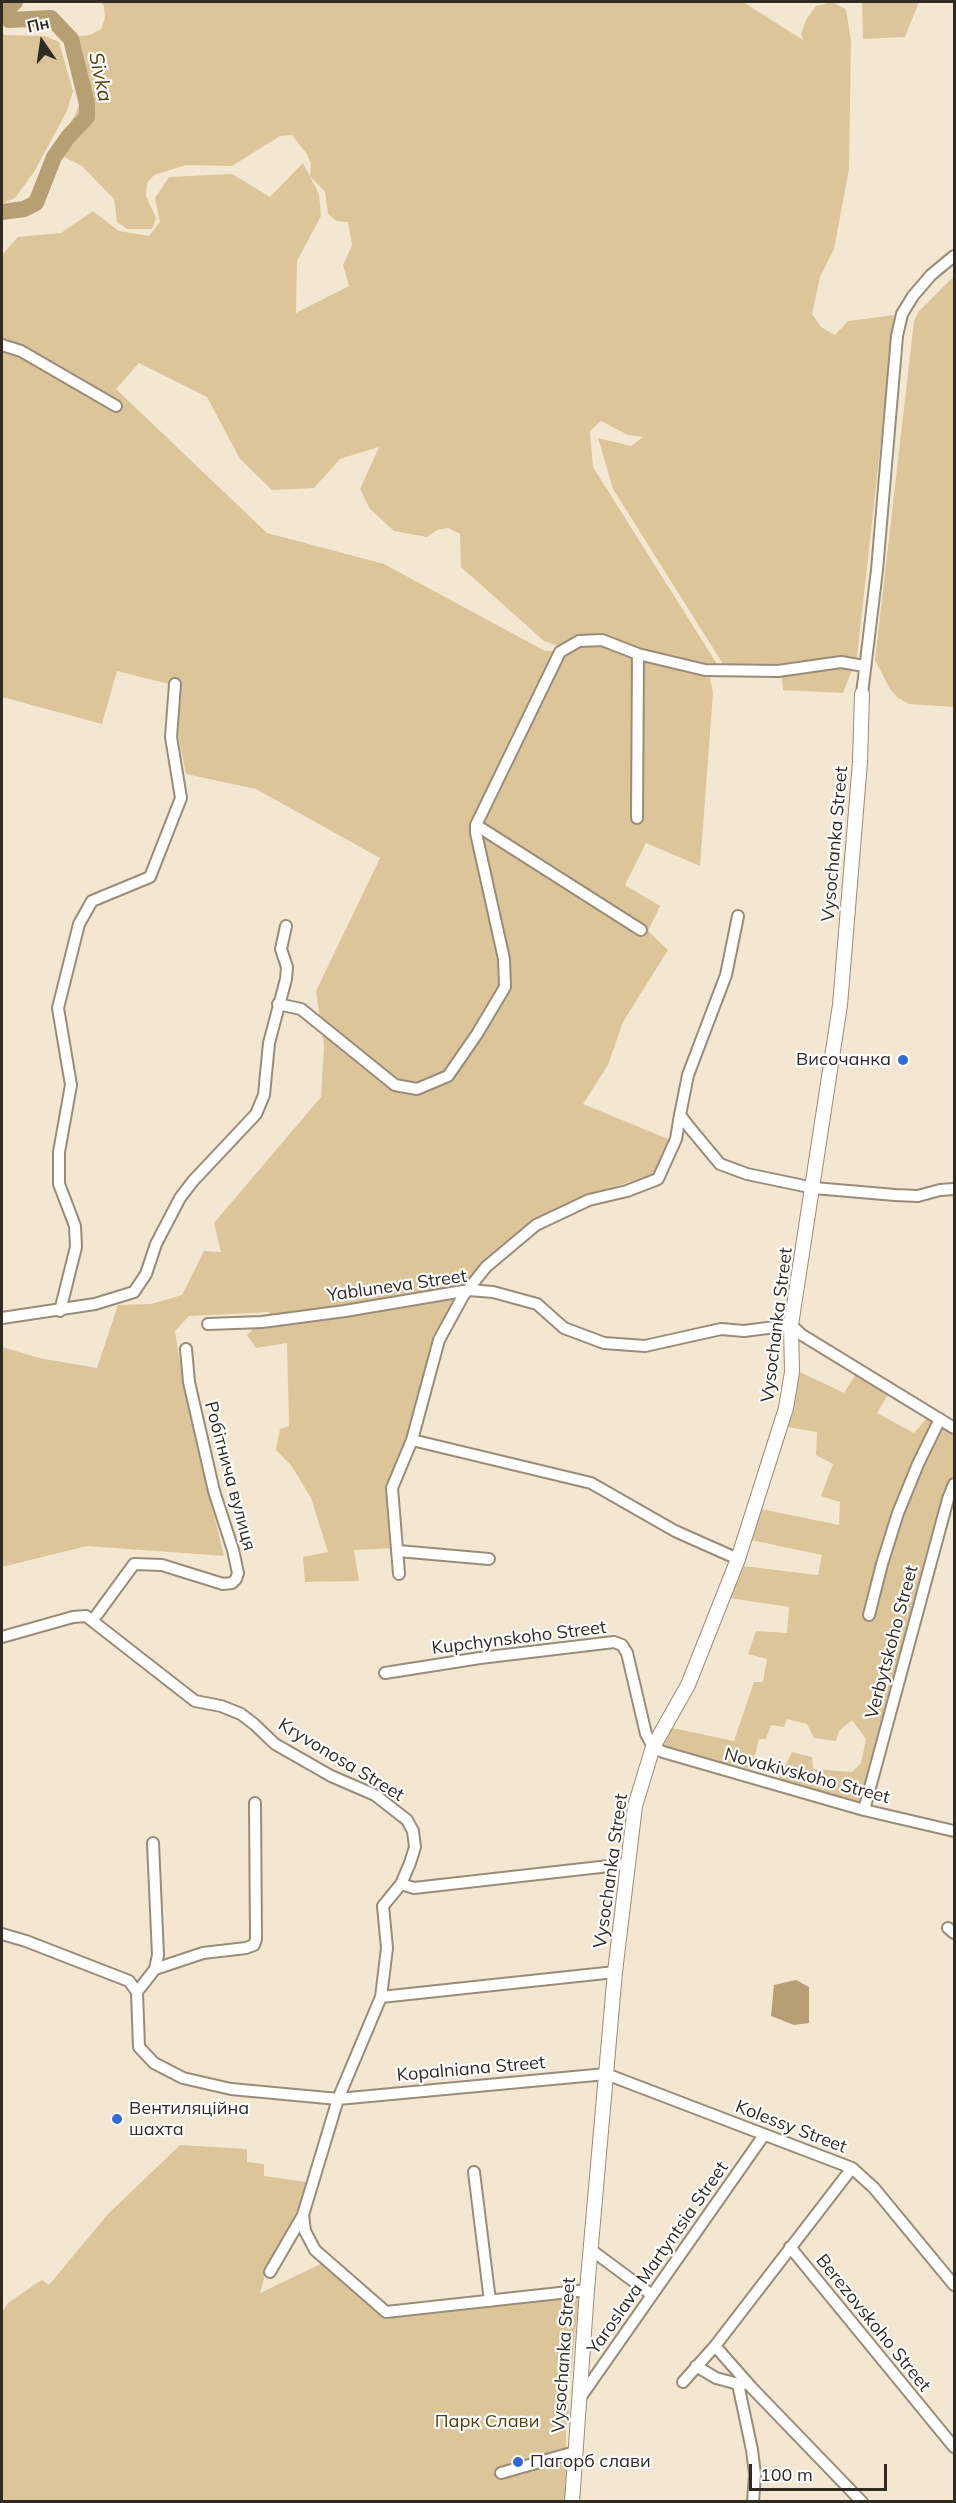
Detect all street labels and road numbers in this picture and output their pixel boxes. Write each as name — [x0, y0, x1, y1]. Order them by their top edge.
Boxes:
street label: Vysochanka Street — [817, 765, 853, 923]
street label: Vysochanka Street — [757, 1246, 797, 1404]
street label: Yabluneva Street — [326, 1266, 468, 1306]
street label: Робітнича вулиця — [200, 1399, 260, 1553]
street label: Verbytskoho Street — [861, 1563, 923, 1721]
street label: Kupchynskoho Street — [431, 1617, 607, 1659]
street label: Kryvonosa Street — [274, 1714, 408, 1806]
street label: Novakivskoho Street — [722, 1744, 892, 1808]
street label: Vysochanka Street — [589, 1792, 633, 1950]
street label: Kopalniana Street — [396, 2052, 546, 2086]
street label: Kolessy Street — [732, 2096, 850, 2158]
street label: Yaroslava Martyntsia Street — [583, 2157, 733, 2359]
street label: Berezovskoho Street — [811, 2250, 935, 2396]
street label: Vysochanka Street — [548, 2276, 580, 2434]

